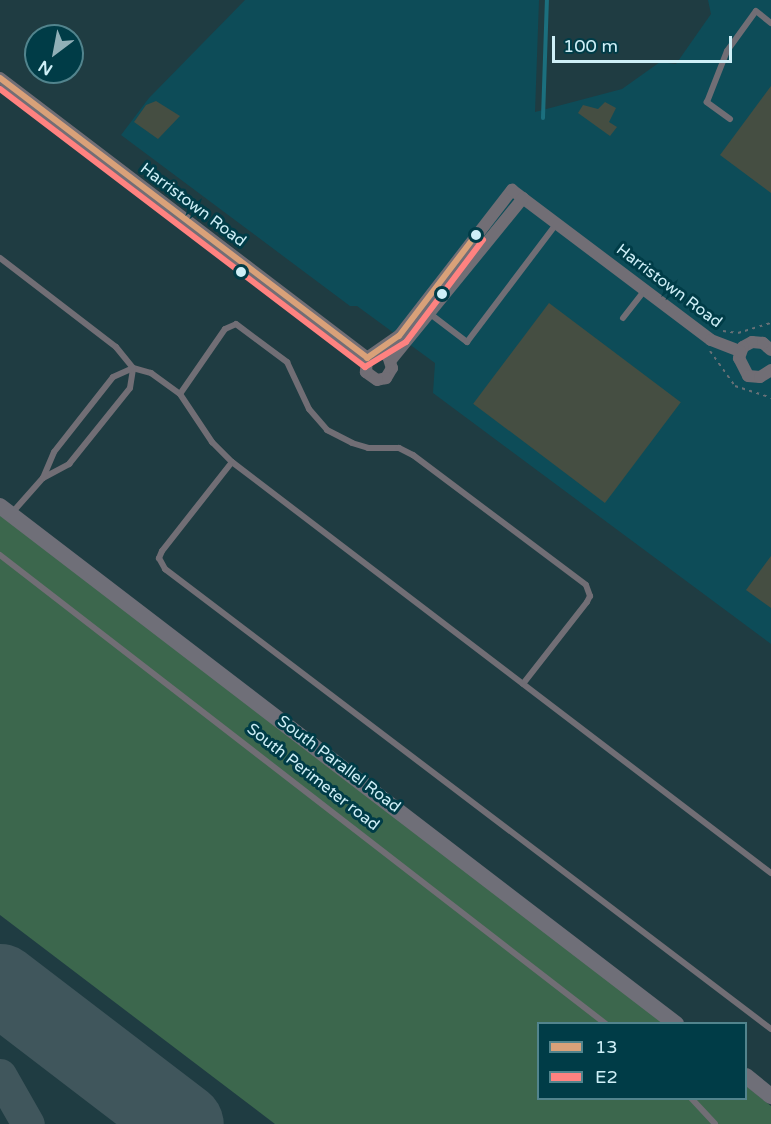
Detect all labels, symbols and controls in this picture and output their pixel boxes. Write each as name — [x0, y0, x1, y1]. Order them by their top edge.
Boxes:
north arrow — [24, 24, 84, 84]
scale bar — [555, 24, 735, 62]
text: 100 m — [563, 35, 618, 57]
text: N — [35, 56, 56, 79]
street label: Harristown Road — [136, 159, 250, 251]
unlabelled marker — [470, 229, 482, 241]
street label: Harristown Road — [612, 240, 726, 332]
unlabelled marker — [235, 266, 247, 278]
unlabelled marker — [436, 288, 448, 300]
street label: South Parallel Road — [274, 711, 404, 817]
street label: South Perimeter road — [243, 719, 383, 835]
legend — [537, 1022, 747, 1100]
text: 13 — [595, 1036, 618, 1058]
text: E2 — [595, 1066, 618, 1088]

